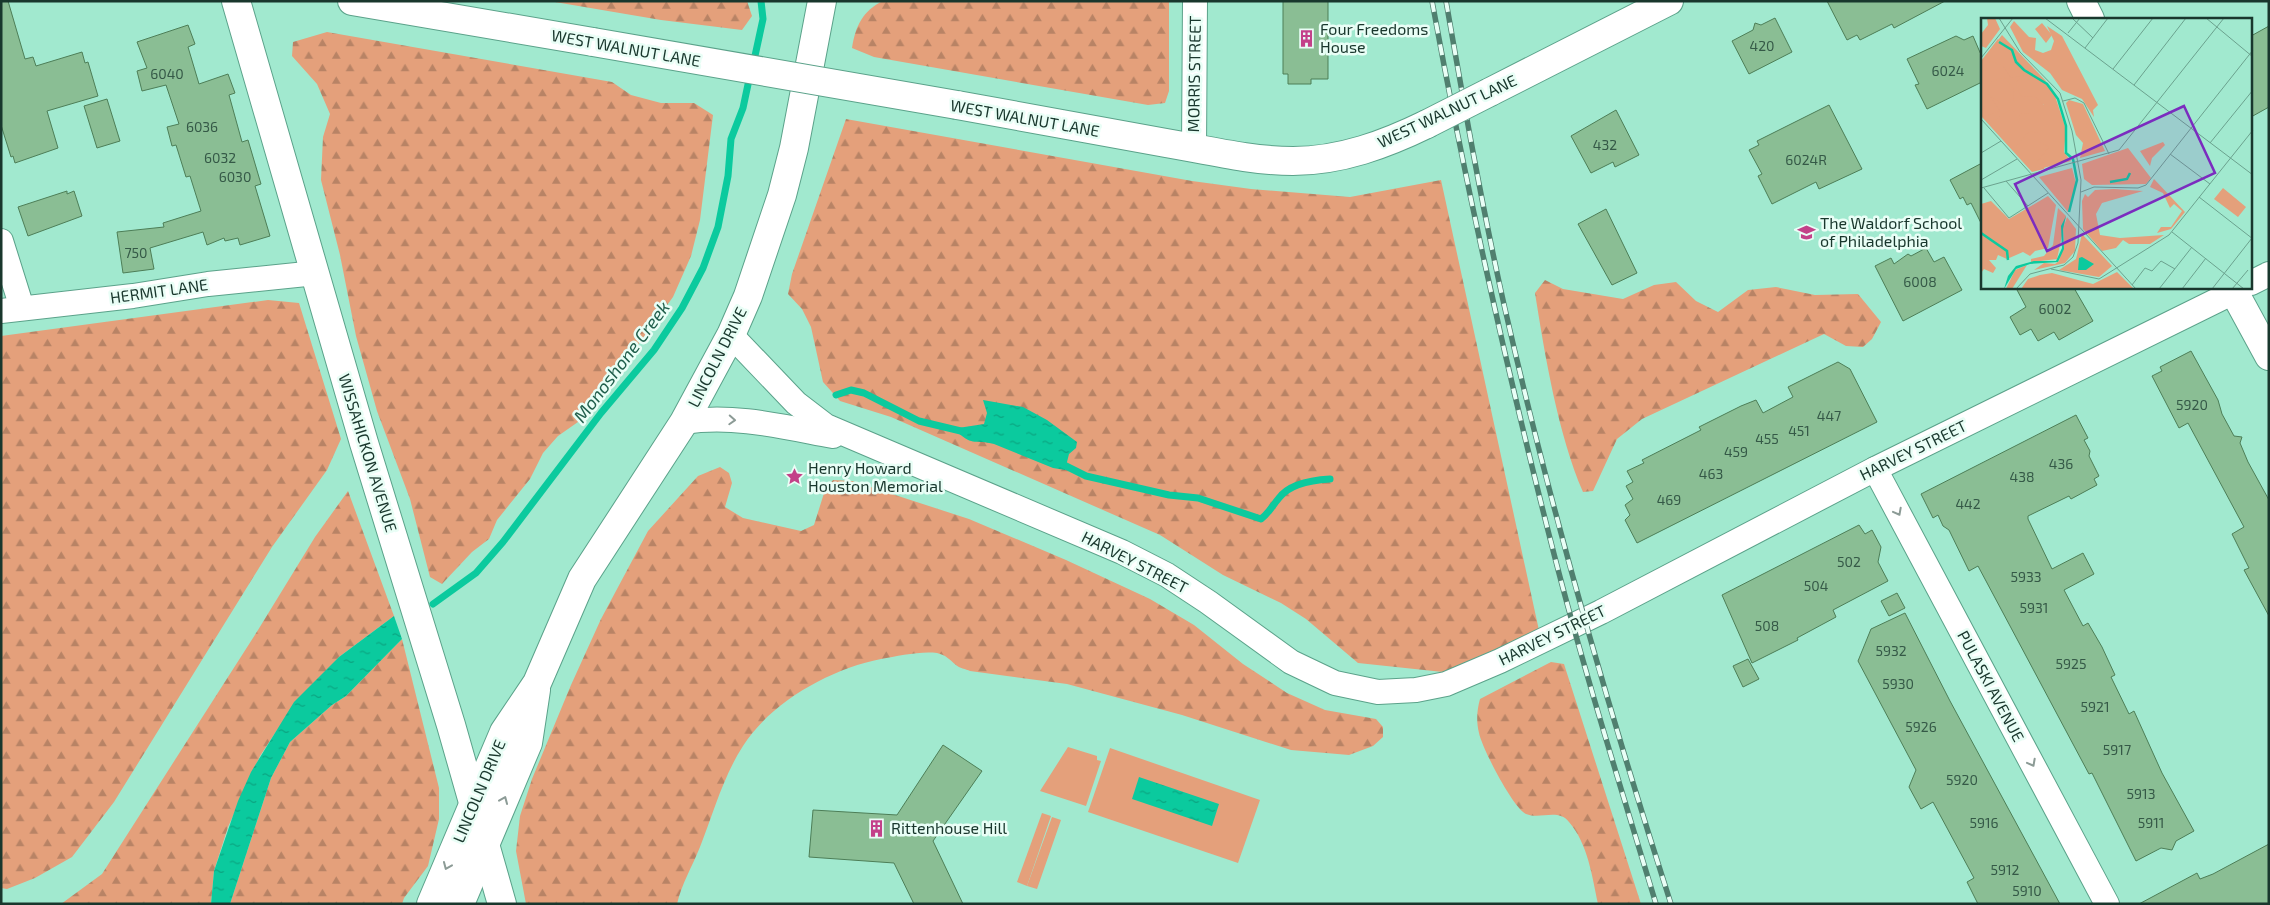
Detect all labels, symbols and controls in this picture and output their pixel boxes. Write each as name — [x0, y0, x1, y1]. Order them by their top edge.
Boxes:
street label: MORRIS STREET — [1183, 16, 1204, 132]
inset map — [1981, 18, 2252, 289]
place label: Four Freedoms House — [1320, 19, 1428, 56]
street label: WEST WALNUT LANE — [550, 25, 702, 70]
building icon: Four Freedoms House — [1296, 28, 1316, 48]
house number: 420 — [1750, 37, 1774, 54]
house number: 6024 — [1932, 62, 1964, 79]
house number: 6040 — [150, 65, 184, 82]
street label: WEST WALNUT LANE — [1374, 70, 1519, 151]
street label: WEST WALNUT LANE — [949, 95, 1101, 140]
house number: 6036 — [186, 118, 218, 135]
house number: 432 — [1593, 136, 1617, 153]
house number: 6032 — [204, 149, 236, 166]
house number: 6024R — [1785, 151, 1827, 168]
house number: 6030 — [219, 168, 251, 185]
place label: The Waldorf School of Philadelphia — [1820, 213, 1962, 250]
school or university icon: The Waldorf School of Philadelphia — [1796, 222, 1816, 242]
house number: 750 — [124, 244, 148, 261]
house number: 6008 — [1903, 273, 1937, 290]
street label: HERMIT LANE — [109, 274, 209, 307]
water label: Monoshone Creek — [568, 296, 674, 426]
house number: 6002 — [2039, 300, 2072, 317]
street label: LINCOLN DRIVE — [683, 304, 750, 410]
street label: WISSAHICKON AVENUE — [335, 371, 402, 534]
house number: 5920 — [2176, 396, 2208, 413]
house number: 447 — [1817, 407, 1841, 424]
one-way arrow — [729, 414, 737, 425]
street label: HARVEY STREET — [1856, 415, 1969, 484]
house number: 451 — [1788, 422, 1810, 439]
house number: 455 — [1755, 430, 1779, 447]
house number: 459 — [1724, 443, 1748, 460]
house number: 436 — [2049, 455, 2073, 472]
place label: Henry Howard Houston Memorial — [808, 458, 943, 495]
house number: 463 — [1699, 465, 1723, 482]
place icon: Henry Howard Houston Memorial — [784, 467, 804, 487]
house number: 438 — [2010, 468, 2034, 485]
house number: 469 — [1657, 491, 1681, 508]
house number: 442 — [1955, 495, 1981, 512]
one-way arrow — [1891, 507, 1901, 516]
street label: HARVEY STREET — [1079, 527, 1192, 597]
house number: 502 — [1837, 553, 1861, 570]
house number: 5933 — [2010, 568, 2042, 585]
house number: 504 — [1804, 577, 1828, 594]
house number: 5931 — [2020, 599, 2048, 616]
street label: HARVEY STREET — [1495, 600, 1608, 669]
house number: 508 — [1755, 617, 1779, 634]
street label: PULASKI AVENUE — [1954, 627, 2029, 745]
house number: 5932 — [1875, 642, 1907, 659]
house number: 5925 — [2056, 655, 2086, 672]
house number: 5930 — [1882, 675, 1914, 692]
house number: 5921 — [2081, 698, 2109, 715]
house number: 5926 — [1905, 718, 1937, 735]
street label: LINCOLN DRIVE — [448, 737, 509, 845]
house number: 5917 — [2103, 741, 2131, 758]
one-way arrow — [2026, 758, 2036, 767]
house number: 5920 — [1946, 771, 1978, 788]
house number: 5913 — [2127, 785, 2155, 802]
one-way arrow — [497, 796, 508, 805]
house number: 5916 — [1969, 814, 1999, 831]
house number: 5911 — [2138, 814, 2164, 831]
building icon: Rittenhouse Hill — [867, 818, 887, 838]
place label: Rittenhouse Hill — [891, 818, 1007, 837]
one-way arrow — [443, 861, 454, 870]
house number: 5912 — [1991, 861, 2020, 878]
house number: 5910 — [2012, 882, 2042, 899]

